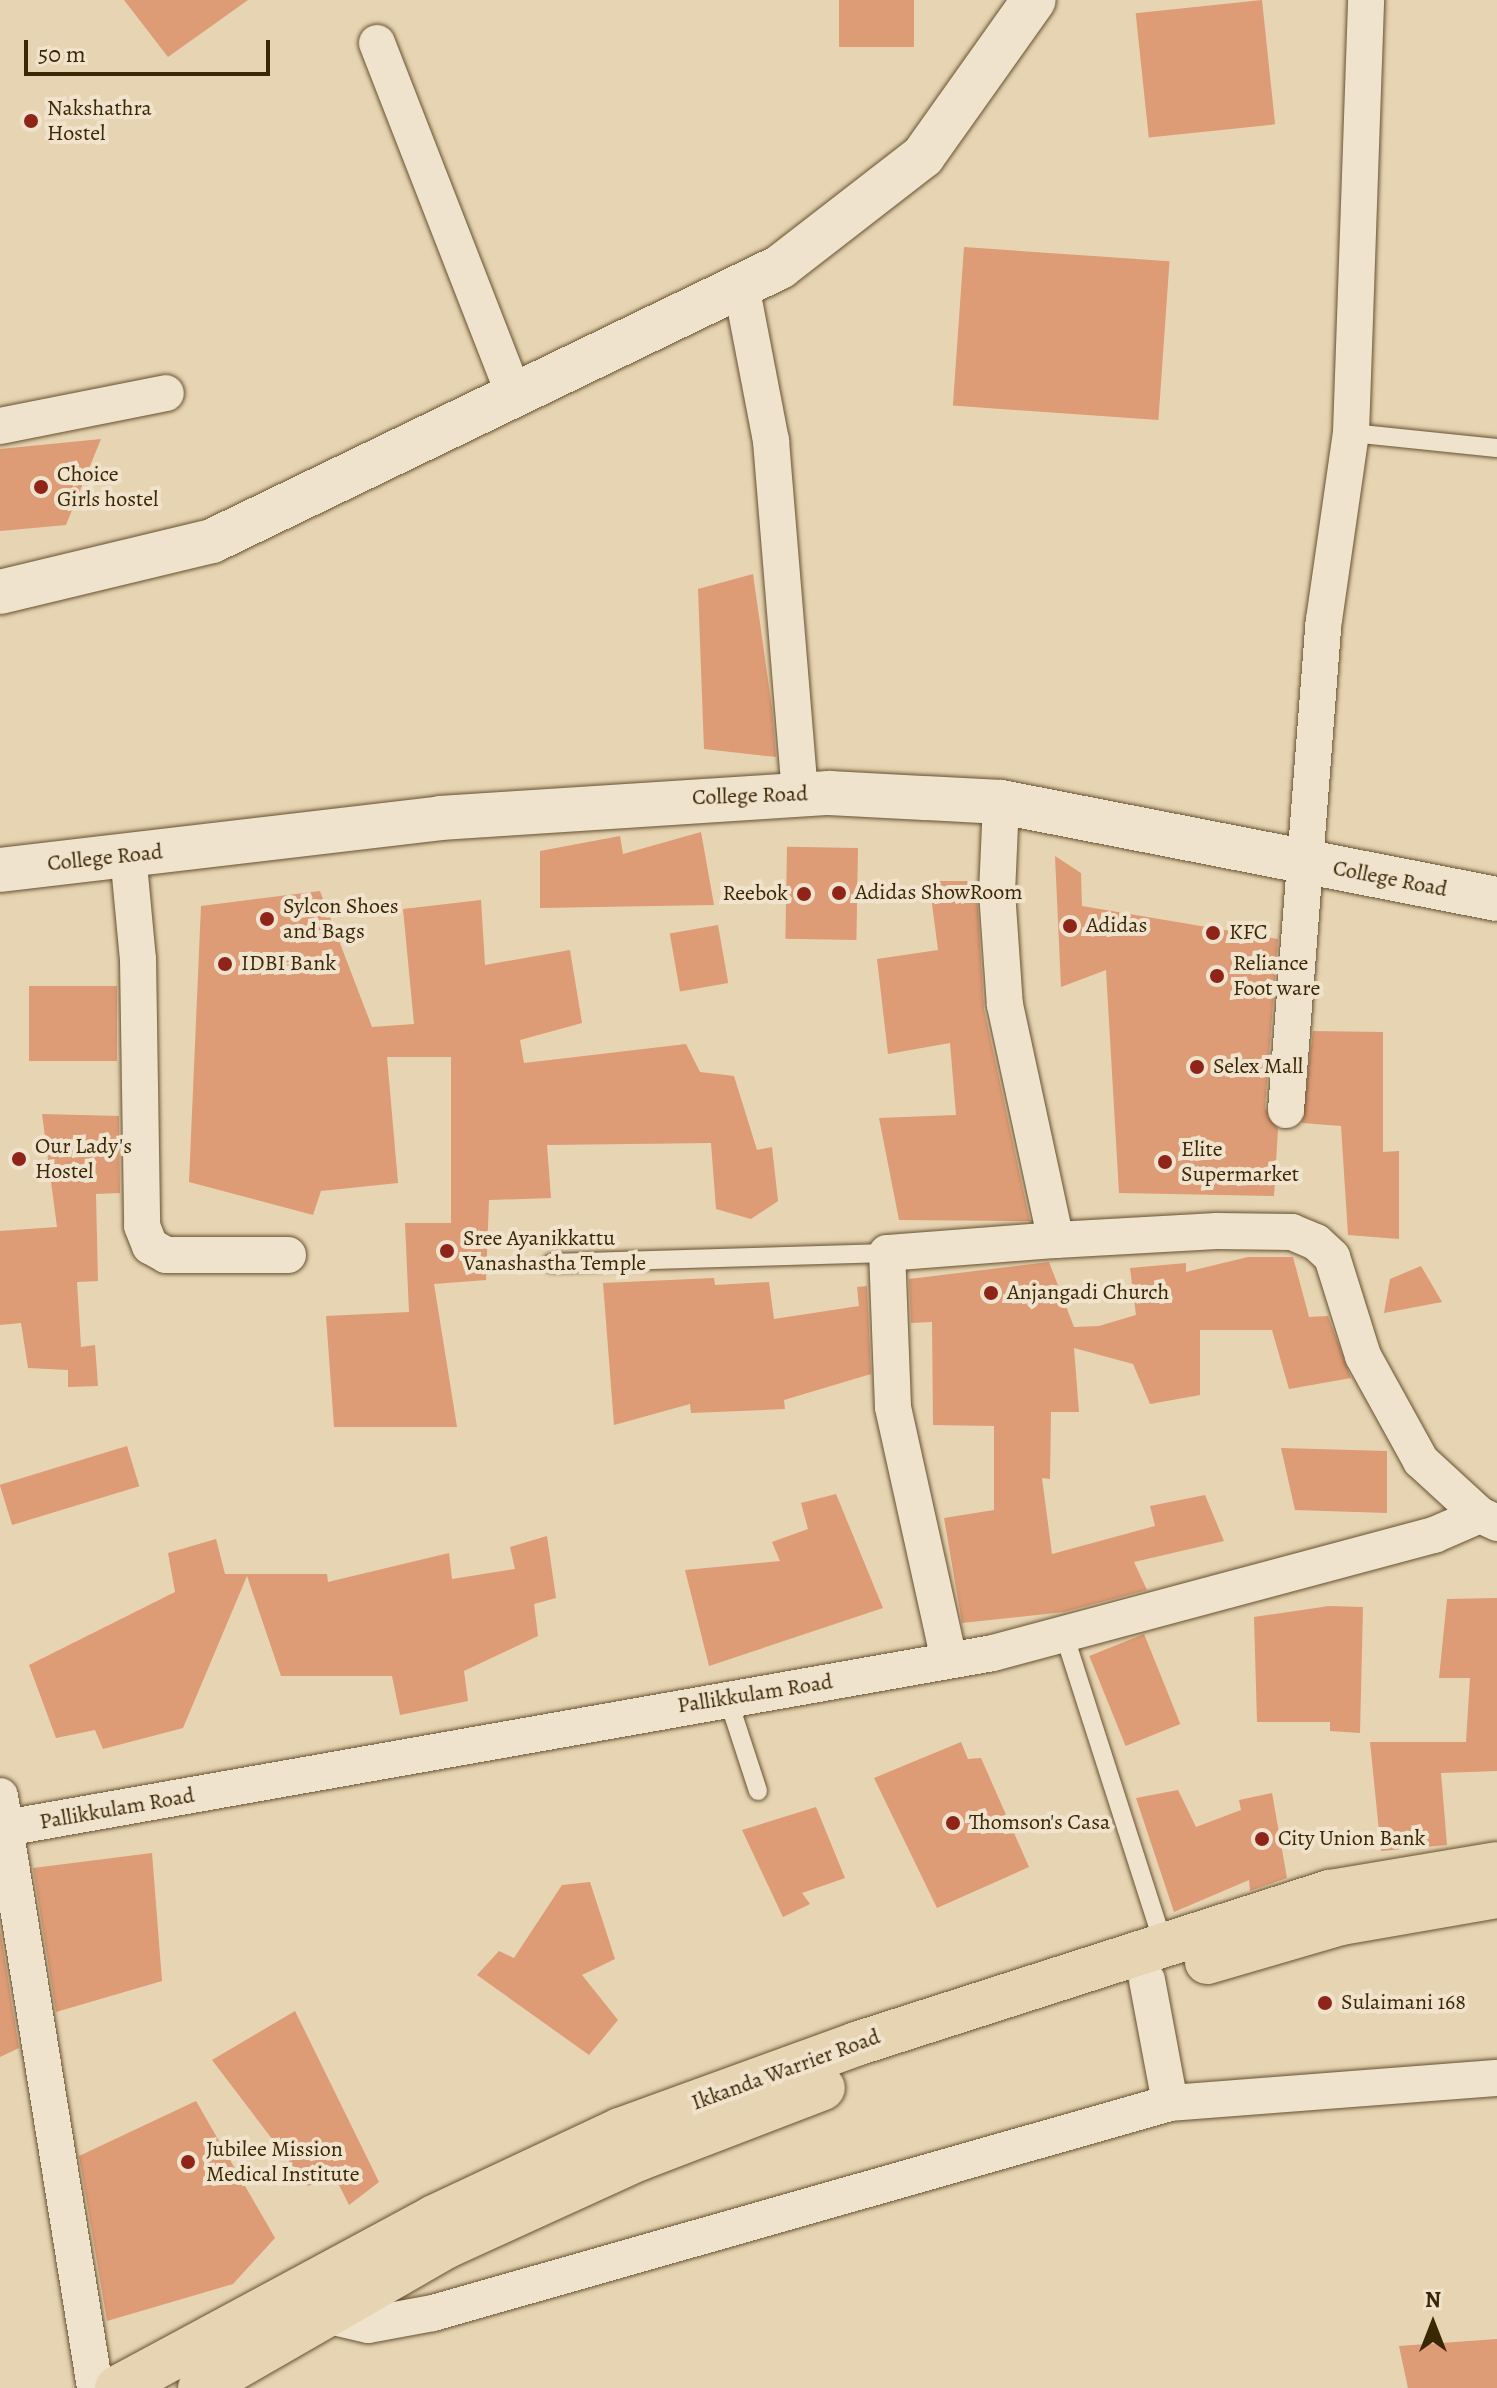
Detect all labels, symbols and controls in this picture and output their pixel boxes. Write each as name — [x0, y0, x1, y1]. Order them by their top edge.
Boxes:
scale bar — [28, 24, 274, 74]
text: 50 m — [38, 38, 86, 70]
place label: Nakshathra Hostel — [47, 95, 152, 146]
marker: Nakshathra Hostel — [22, 112, 40, 130]
place label: Choice Girls hostel — [57, 461, 158, 512]
marker: Choice Girls hostel — [32, 478, 50, 496]
street label: College Road — [692, 781, 808, 811]
street label: College Road — [46, 839, 164, 877]
street label: College Road — [1331, 855, 1449, 903]
place label: Adidas ShowRoom — [855, 880, 1022, 906]
place label: Reebok — [722, 881, 788, 907]
marker: Adidas ShowRoom — [830, 884, 848, 902]
marker: Reebok — [795, 885, 813, 903]
place label: Sylcon Shoes and Bags — [283, 893, 399, 944]
marker: Sylcon Shoes and Bags — [258, 910, 276, 928]
place label: Adidas — [1086, 913, 1147, 939]
marker: Adidas — [1061, 917, 1079, 935]
place label: KFC — [1229, 920, 1268, 946]
marker: KFC — [1204, 924, 1222, 942]
place label: Reliance Foot ware — [1233, 950, 1320, 1002]
place label: IDBI Bank — [241, 951, 336, 977]
marker: IDBI Bank — [216, 955, 234, 973]
marker: Reliance Foot ware — [1208, 967, 1226, 985]
place label: Selex Mall — [1213, 1054, 1303, 1080]
marker: Selex Mall — [1188, 1058, 1206, 1076]
place label: Our Lady's Hostel — [35, 1133, 132, 1184]
place label: Elite Supermarket — [1181, 1136, 1299, 1188]
marker: Our Lady's Hostel — [10, 1150, 28, 1168]
marker: Elite Supermarket — [1156, 1153, 1174, 1171]
place label: Sree Ayanikkattu Vanashastha Temple — [463, 1225, 646, 1276]
marker: Sree Ayanikkattu Vanashastha Temple — [438, 1242, 456, 1260]
place label: Anjangadi Church — [1007, 1280, 1169, 1306]
marker: Anjangadi Church — [982, 1284, 1000, 1302]
street label: Pallikkulam Road — [676, 1669, 834, 1719]
street label: Pallikkulam Road — [38, 1782, 196, 1836]
place label: Thomson's Casa — [969, 1810, 1110, 1836]
marker: Thomson's Casa — [944, 1814, 962, 1832]
place label: City Union Bank — [1278, 1826, 1426, 1852]
marker: City Union Bank — [1253, 1830, 1271, 1848]
place label: Sulaimani 168 — [1341, 1990, 1466, 2016]
marker: Sulaimani 168 — [1316, 1994, 1334, 2012]
street label: Ikkanda Warrier Road — [688, 2024, 884, 2116]
place label: Jubilee Mission Medical Institute — [206, 2136, 360, 2188]
marker: Jubilee Mission Medical Institute — [177, 2151, 199, 2173]
north arrow — [1393, 2284, 1473, 2364]
text: N — [1425, 2285, 1441, 2315]

